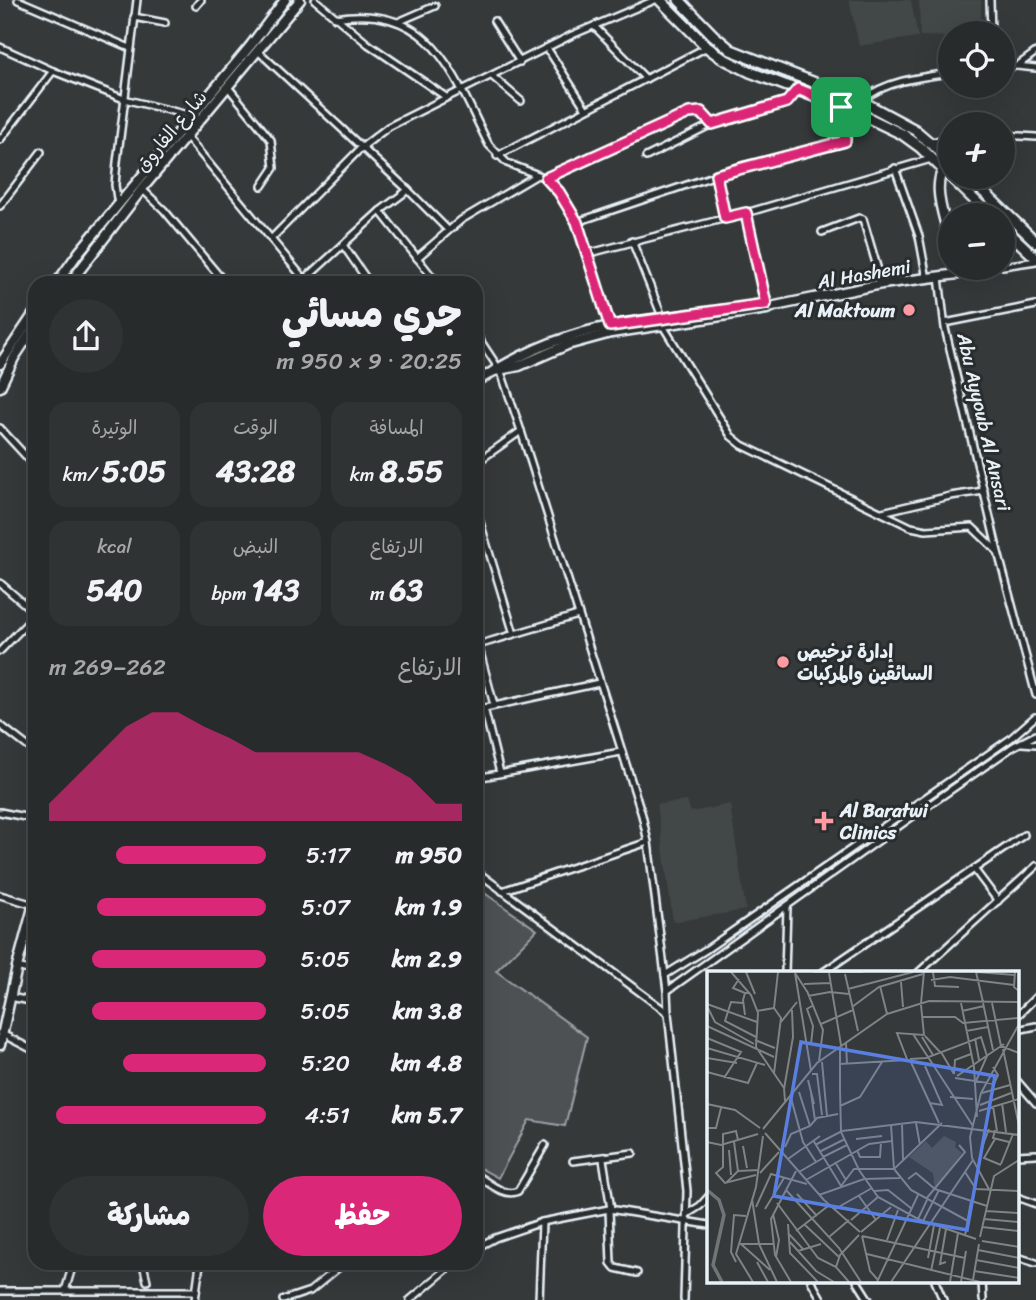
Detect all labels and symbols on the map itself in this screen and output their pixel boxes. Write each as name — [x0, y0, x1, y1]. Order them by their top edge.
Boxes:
pin — [811, 77, 871, 137]
street label: شارع الفاروق — [126, 82, 216, 180]
street label: Al Hashemi — [814, 249, 914, 299]
place label: Al Maktoum — [794, 294, 895, 327]
marker: Al Maktoum — [901, 302, 917, 318]
street label: Abu Ayyoub Al Ansari — [947, 329, 1021, 515]
place label: إدارة ترخيص السائقين والمركبات — [797, 635, 933, 690]
marker: إدارة ترخيص السائقين والمركبات — [775, 654, 791, 670]
place label: Al Baratwi Clinics — [839, 794, 928, 849]
marker: Al Baratwi Clinics — [814, 811, 834, 831]
inset map — [707, 971, 1018, 1282]

